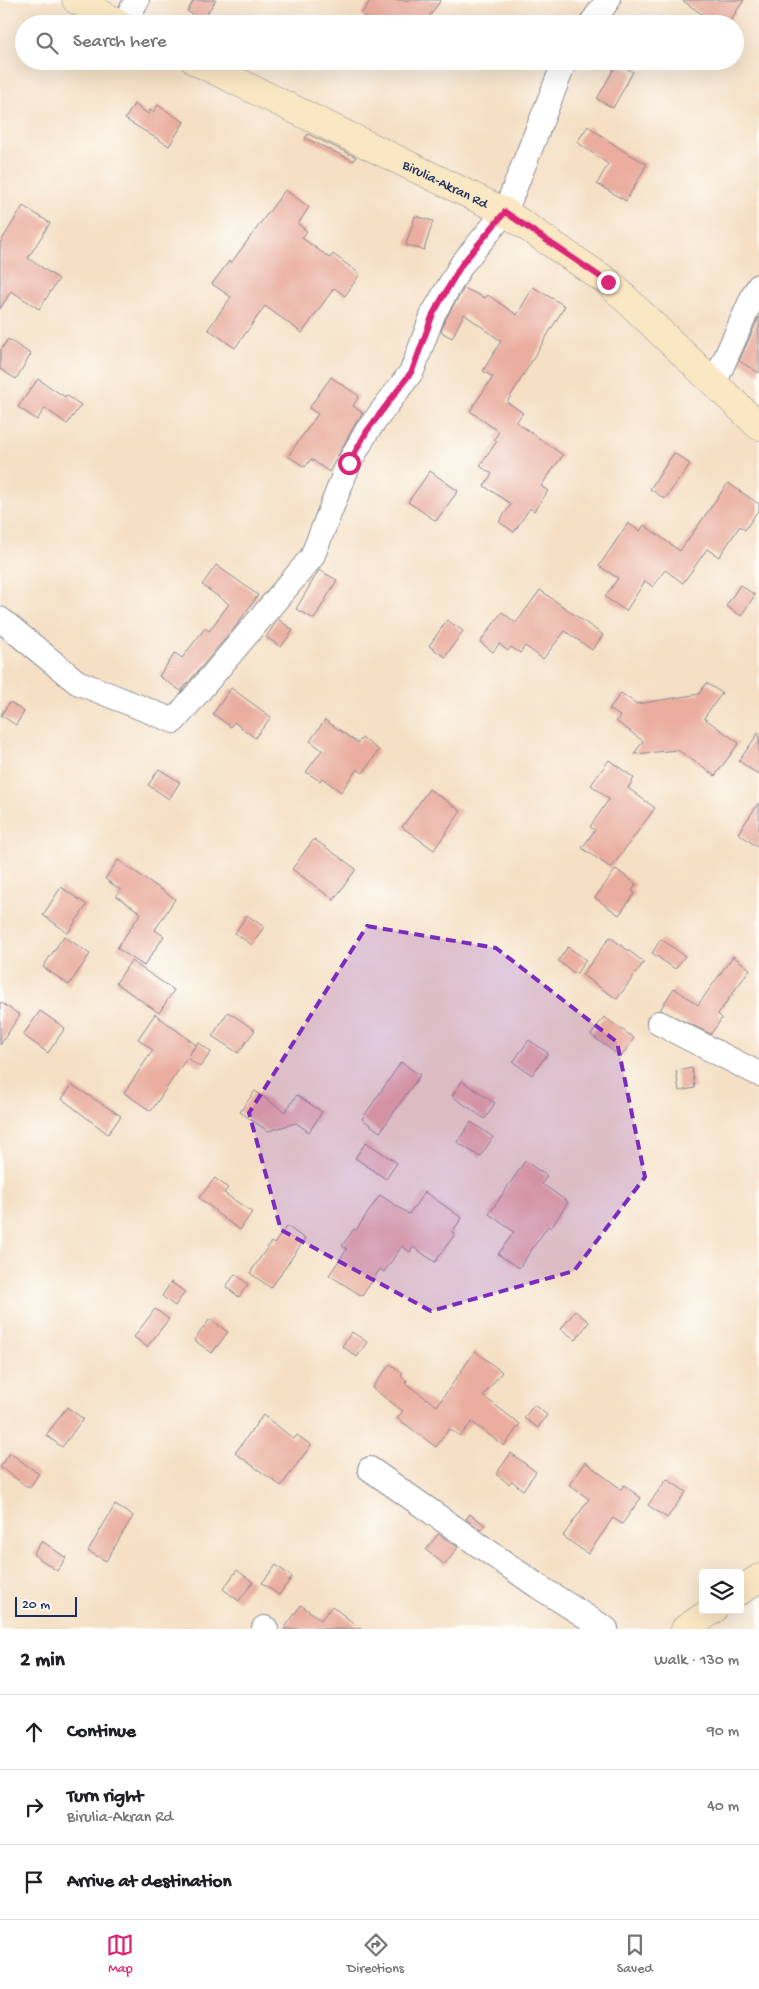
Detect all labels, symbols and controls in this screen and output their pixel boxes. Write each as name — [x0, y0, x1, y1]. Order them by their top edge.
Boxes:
search box — [15, 15, 744, 70]
icon: search — [33, 29, 61, 57]
text: Search here — [73, 31, 167, 54]
street label: Birulia-Akran Rd — [398, 157, 492, 214]
route end — [597, 271, 620, 294]
route start — [338, 452, 361, 475]
map controls — [699, 1569, 744, 1614]
button: layers — [699, 1569, 744, 1614]
scale bar — [15, 1594, 78, 1617]
text: 20 m — [22, 1597, 50, 1614]
text: 2 min — [20, 1649, 65, 1674]
text: Walk · 130 m — [654, 1652, 739, 1671]
icon: ahead — [20, 1718, 48, 1746]
text: Continue — [67, 1721, 136, 1744]
text: 90 m — [707, 1723, 739, 1742]
text: Turn right — [67, 1786, 143, 1809]
icon: right — [20, 1793, 48, 1821]
text: 40 m — [707, 1798, 739, 1817]
text: Birulia-Akran Rd — [67, 1809, 173, 1828]
icon: arrive — [20, 1868, 48, 1896]
text: Arrive at destination — [67, 1871, 231, 1894]
tab: Map — [106, 1931, 134, 1978]
tab: Directions — [347, 1931, 404, 1978]
tab: Saved — [617, 1931, 653, 1978]

